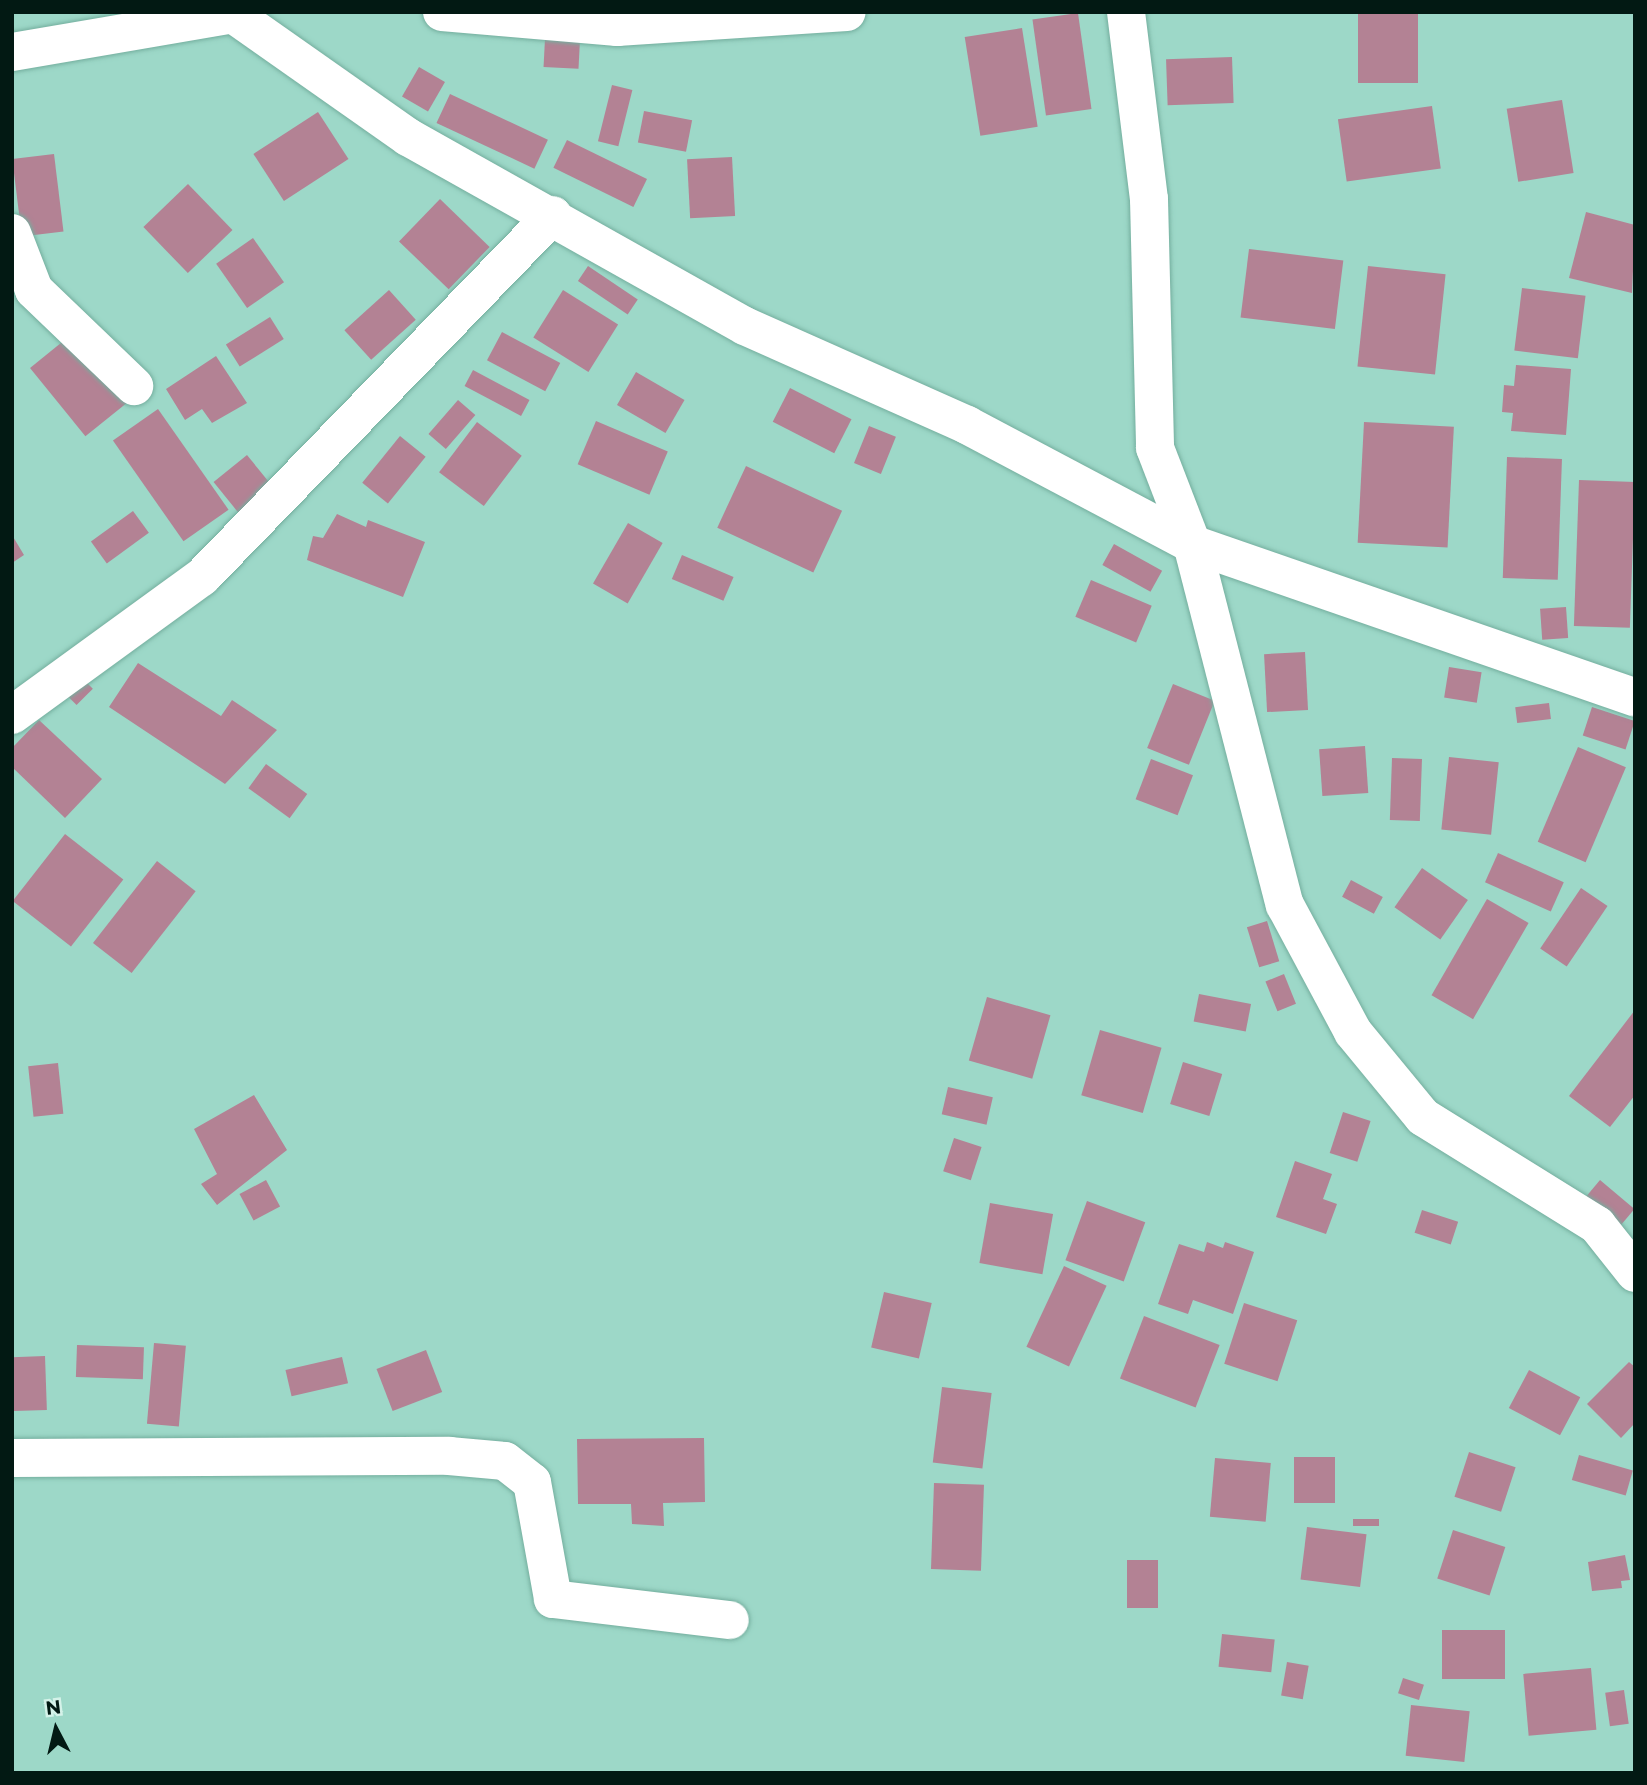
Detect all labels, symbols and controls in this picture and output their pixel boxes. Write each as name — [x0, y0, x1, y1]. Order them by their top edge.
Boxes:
north arrow — [21, 1694, 91, 1764]
text: N — [44, 1695, 62, 1720]

